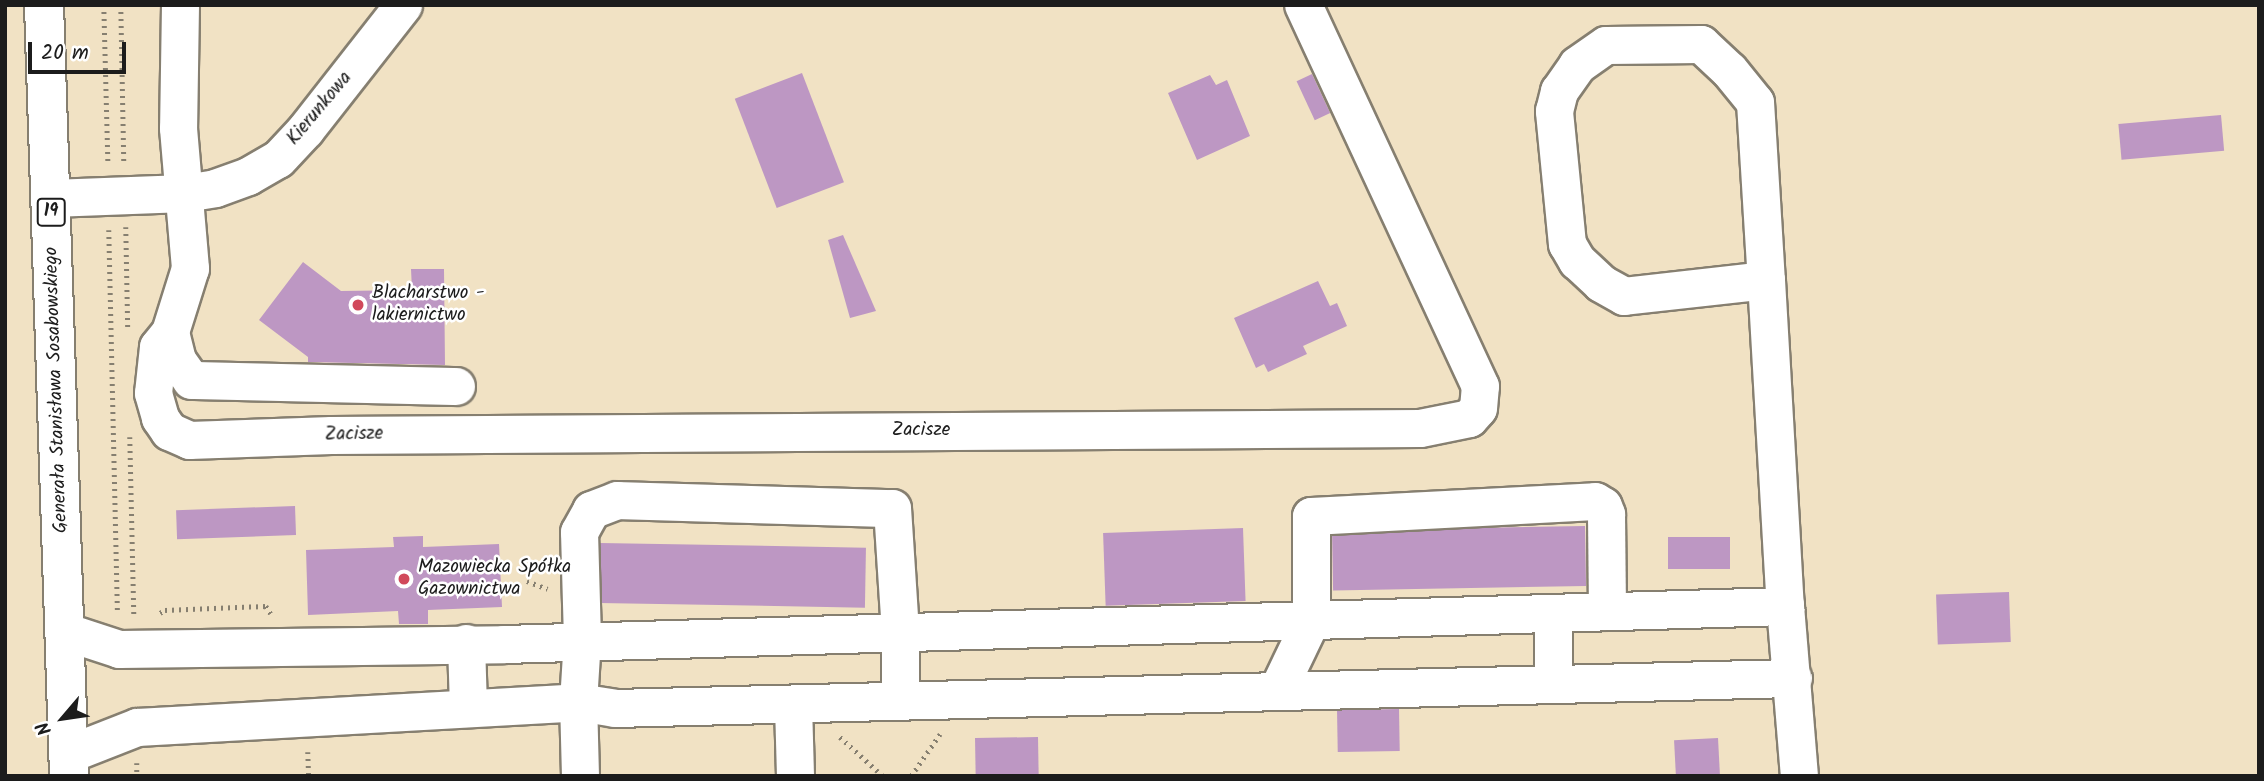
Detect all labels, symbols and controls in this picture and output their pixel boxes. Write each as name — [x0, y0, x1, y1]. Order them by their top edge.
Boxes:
scale bar — [32, 28, 130, 72]
text: 20 m — [41, 37, 89, 70]
street label: Kierunkowa — [283, 68, 357, 150]
road number: 19 — [35, 197, 67, 226]
street label: Generała Stanisława Sosabowskiego — [41, 246, 73, 534]
place label: Blacharstwo - lakiernictwo — [372, 283, 485, 327]
marker: Blacharstwo - lakiernictwo — [350, 297, 366, 313]
street label: Zacisze — [892, 420, 950, 442]
street label: Zacisze — [324, 423, 384, 447]
place label: Mazowiecka Spółka Gazownictwa — [418, 557, 571, 601]
marker: Mazowiecka Spółka Gazownictwa — [396, 571, 412, 587]
north arrow — [28, 683, 98, 753]
text: N — [29, 716, 61, 741]

